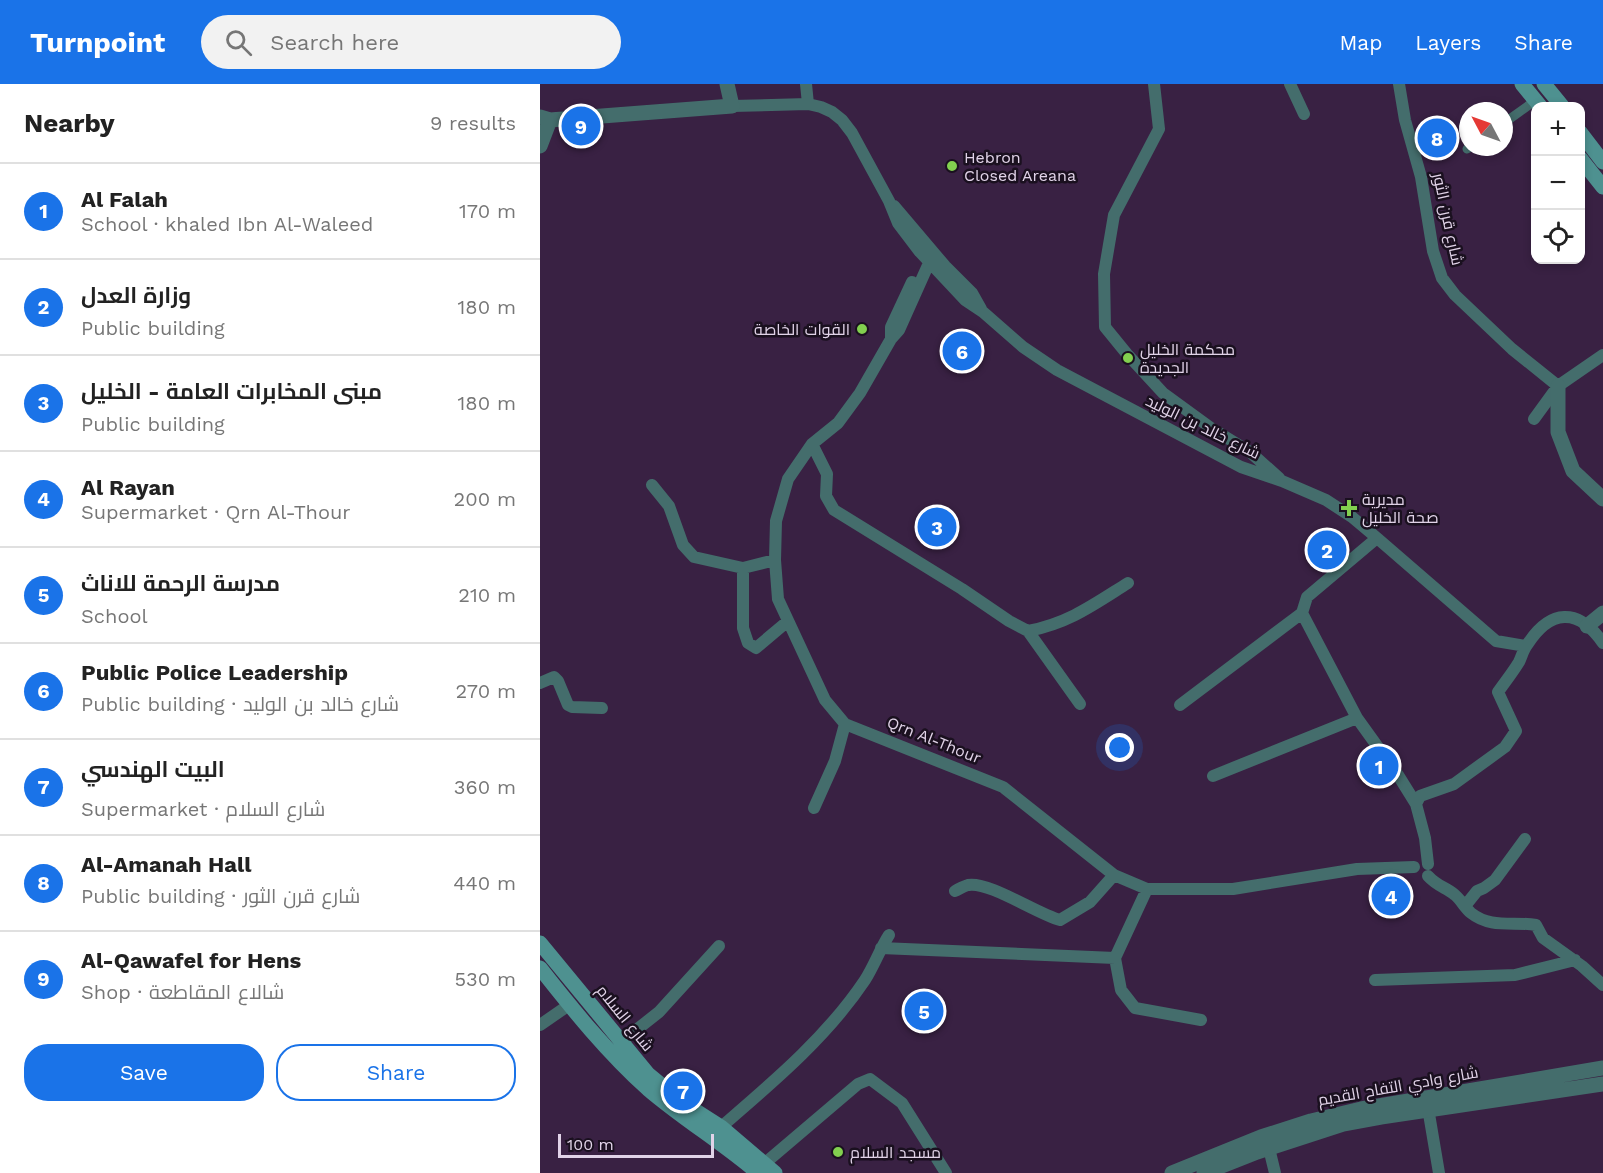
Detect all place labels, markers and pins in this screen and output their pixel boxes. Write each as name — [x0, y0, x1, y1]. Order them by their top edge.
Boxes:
pin: 9 — [562, 104, 600, 148]
pin: 8 — [1418, 116, 1456, 160]
place label: Hebron Closed Areana — [964, 148, 1076, 185]
marker: Hebron Closed Areana — [945, 159, 959, 173]
place label: القوات الخاصة — [754, 320, 850, 339]
marker: القوات الخاصة — [855, 322, 869, 336]
pin: 6 — [942, 328, 982, 374]
place label: محكمة الخليل الجديدة — [1140, 340, 1235, 377]
marker: محكمة الخليل الجديدة — [1121, 351, 1135, 365]
place label: مديرية صحة الخليل — [1362, 490, 1439, 528]
marker: مديرية صحة الخليل — [1340, 499, 1358, 517]
pin: 3 — [918, 504, 956, 550]
pin: 2 — [1308, 528, 1346, 572]
pin: 1 — [1360, 744, 1398, 788]
pin: 4 — [1372, 874, 1410, 918]
pin: 5 — [904, 988, 944, 1034]
pin: 7 — [664, 1068, 702, 1114]
place label: مسجد السلام — [850, 1143, 941, 1164]
marker: مسجد السلام — [831, 1145, 845, 1159]

